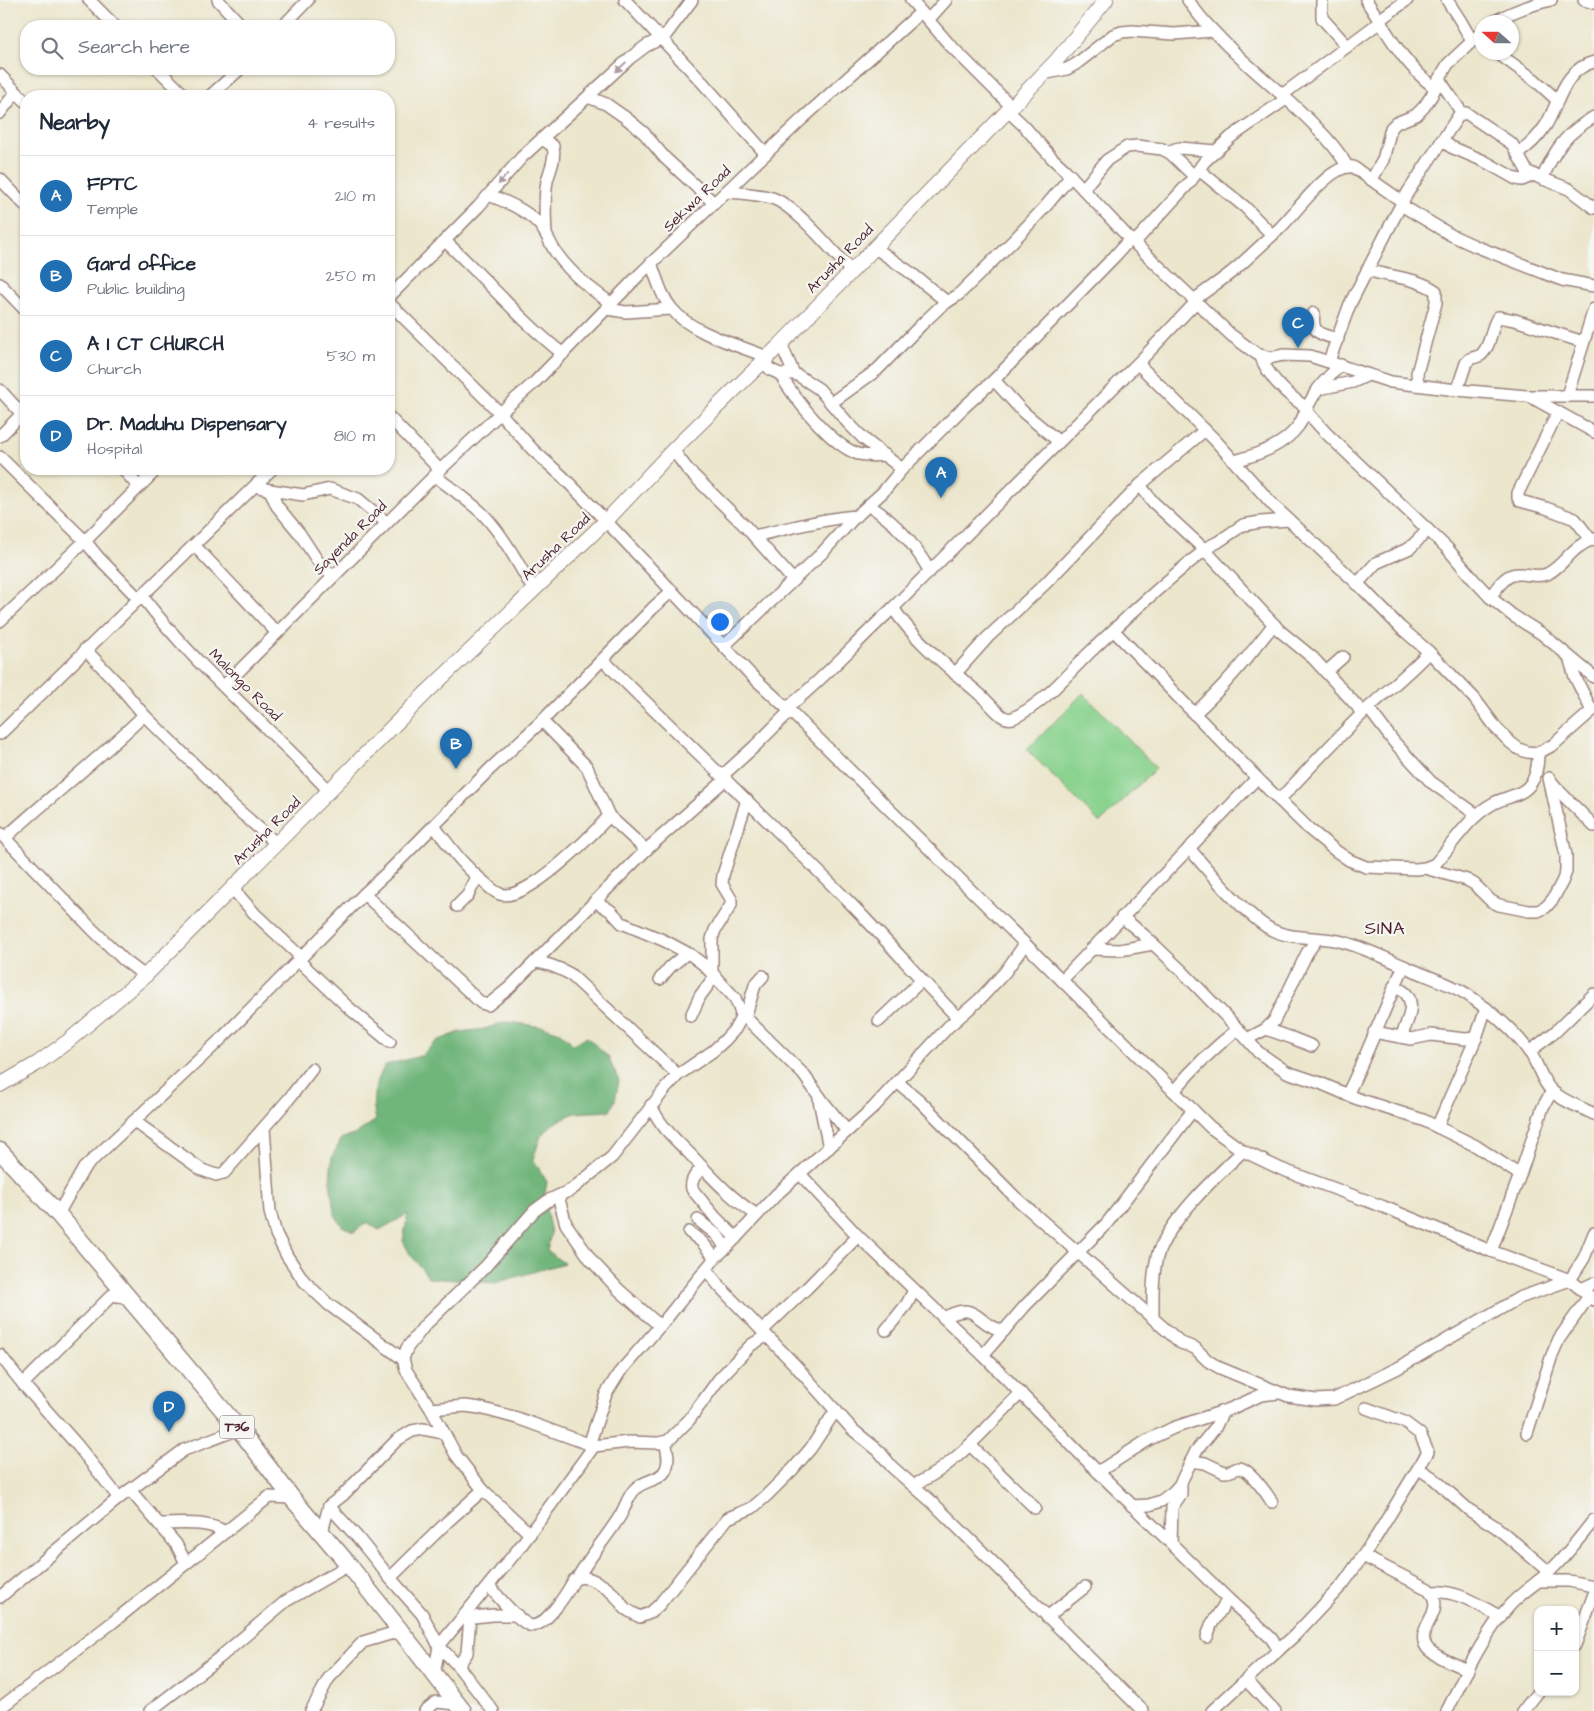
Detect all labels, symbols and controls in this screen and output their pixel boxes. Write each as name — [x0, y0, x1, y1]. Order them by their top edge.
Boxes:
north arrow — [1474, 15, 1519, 60]
search box — [20, 20, 395, 75]
icon: search — [38, 34, 66, 62]
text: Search here — [78, 34, 190, 61]
one-way arrow — [616, 61, 628, 73]
text: Nearby — [40, 108, 110, 137]
text: 4 results — [307, 112, 375, 134]
street label: Sekwa Road — [658, 161, 736, 237]
text: FPTC — [87, 171, 138, 198]
one-way arrow — [498, 172, 509, 185]
text: A — [51, 185, 61, 207]
text: 210 m — [335, 185, 375, 207]
text: Temple — [87, 198, 138, 220]
street label: Arusha Road — [802, 220, 879, 298]
text: Gard office — [87, 251, 196, 278]
text: B — [50, 265, 62, 287]
text: 250 m — [326, 265, 375, 287]
text: Public building — [87, 278, 185, 300]
pin: C — [1282, 307, 1314, 348]
text: A I CT CHURCH — [87, 331, 224, 358]
text: C — [50, 345, 62, 367]
text: 530 m — [327, 345, 375, 367]
text: Church — [87, 358, 141, 380]
text: Dr. Maduhu Dispensary — [87, 411, 287, 438]
text: D — [51, 425, 61, 447]
text: 810 m — [334, 425, 375, 447]
text: Hospital — [87, 438, 142, 460]
pin: A — [925, 457, 957, 498]
street label: Sayenda Road — [308, 496, 393, 580]
street label: Arusha Road — [517, 508, 595, 585]
your location — [707, 609, 733, 635]
street label: Malongo Road — [203, 644, 286, 727]
pin: B — [440, 728, 472, 769]
street label: Arusha Road — [228, 792, 306, 870]
district label: SINA — [1364, 916, 1406, 941]
pin: D — [153, 1391, 185, 1432]
road number: T36 — [220, 1415, 254, 1438]
map controls — [1534, 1606, 1579, 1696]
button: + — [1534, 1606, 1579, 1651]
button: − — [1534, 1651, 1579, 1696]

